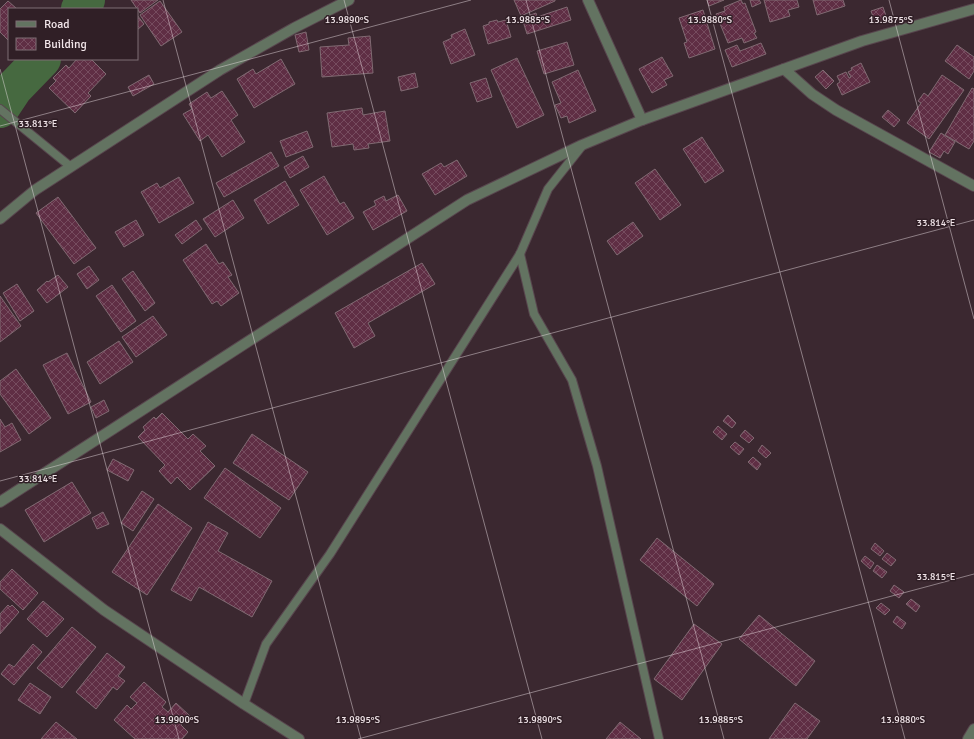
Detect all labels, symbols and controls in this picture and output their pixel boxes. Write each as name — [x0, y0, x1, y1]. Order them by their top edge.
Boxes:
legend — [8, 8, 138, 60]
text: 13.9890°S — [325, 14, 370, 26]
text: 13.9885°S — [506, 14, 551, 26]
text: 13.9880°S — [688, 14, 733, 26]
text: 13.9875°S — [869, 14, 914, 26]
text: Road — [44, 17, 70, 32]
text: Building — [44, 37, 87, 52]
text: 33.813°E — [19, 118, 58, 130]
text: 33.814°E — [917, 217, 956, 229]
text: 33.814°E — [19, 473, 58, 485]
text: 33.815°E — [917, 571, 956, 583]
text: 13.9900°S — [155, 714, 200, 726]
text: 13.9895°S — [336, 714, 381, 726]
text: 13.9890°S — [518, 714, 563, 726]
text: 13.9885°S — [699, 714, 744, 726]
text: 13.9880°S — [881, 714, 926, 726]

